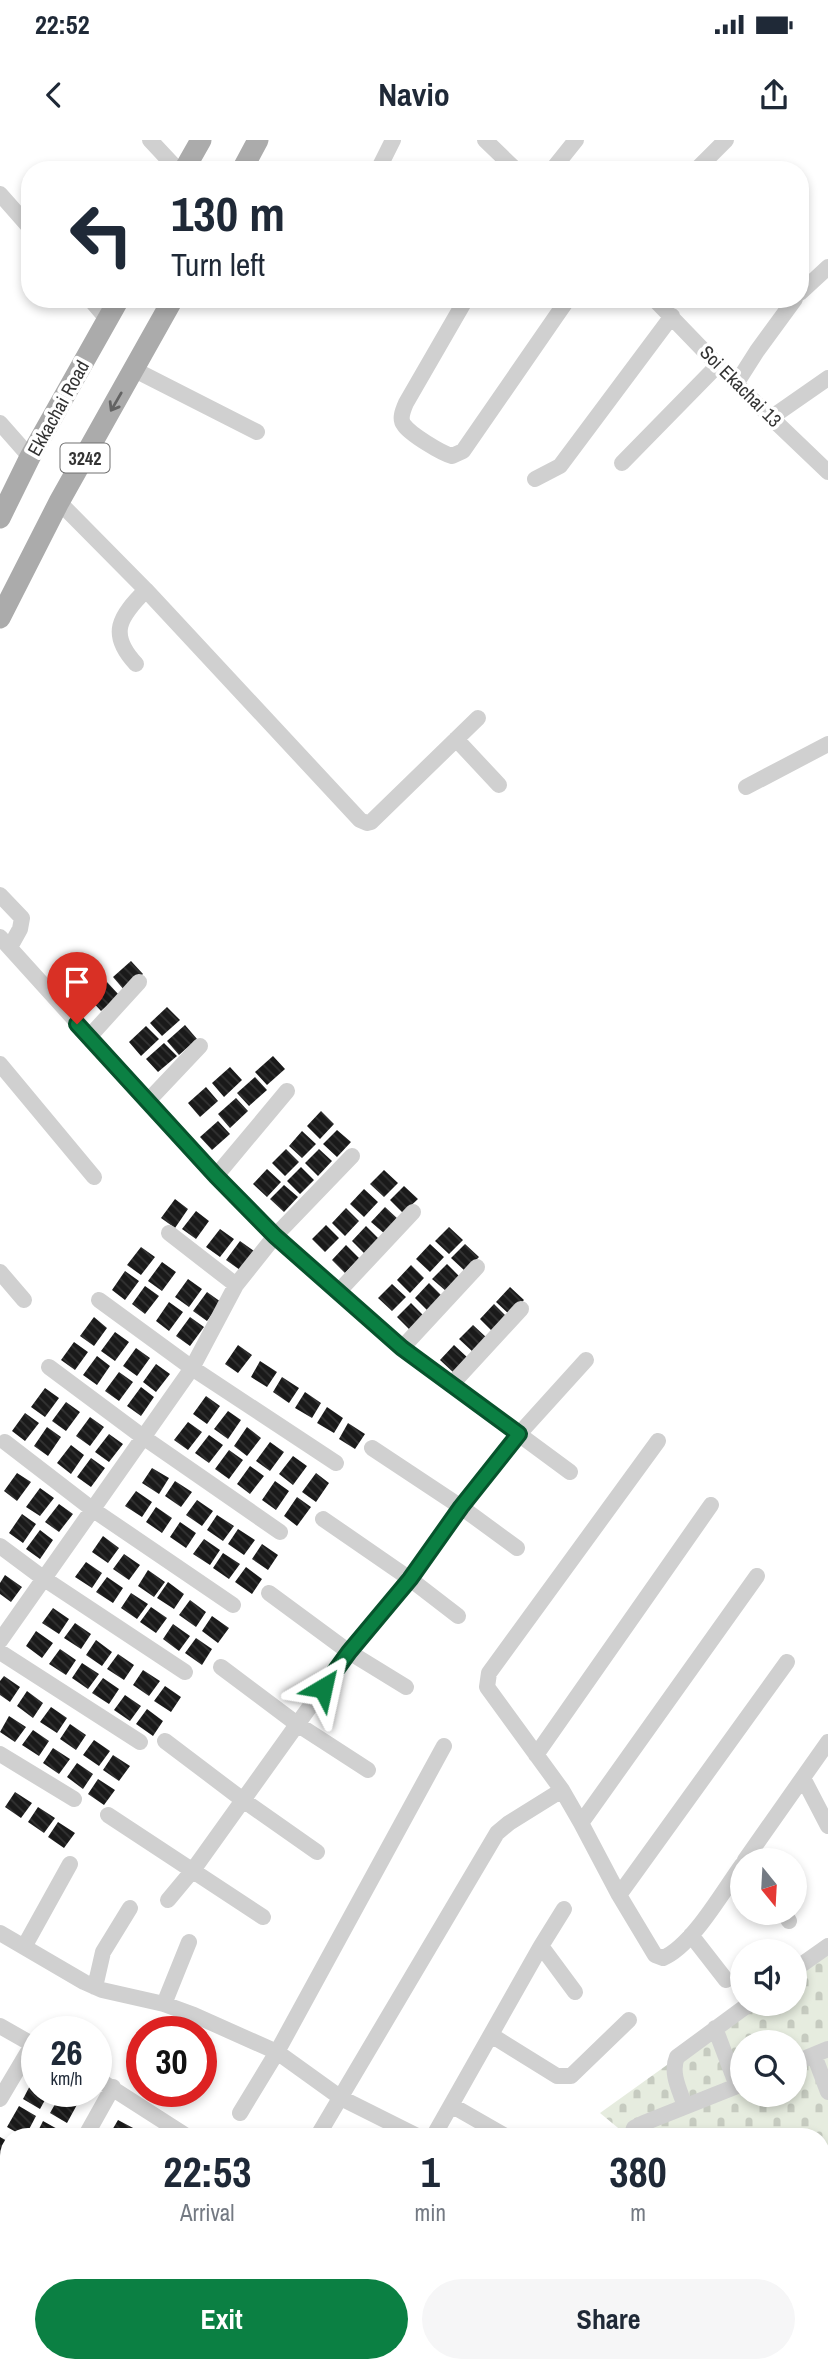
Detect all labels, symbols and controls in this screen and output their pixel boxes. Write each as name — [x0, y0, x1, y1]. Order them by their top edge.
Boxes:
text: 22:52 — [35, 7, 90, 42]
text: Navio — [378, 73, 450, 116]
icon: back — [35, 76, 73, 114]
icon: share — [755, 76, 793, 114]
text: 130 m — [171, 180, 285, 246]
icon: left — [56, 189, 147, 280]
text: Turn left — [171, 243, 265, 286]
street label: Soi Ekachai 13 — [694, 339, 788, 433]
street label: Ekkachai Road — [21, 355, 95, 461]
one-way arrow — [109, 392, 123, 412]
road number: 3242 — [60, 444, 110, 472]
pin — [47, 952, 107, 1024]
icon: arrive — [58, 963, 96, 1001]
position arrow — [286, 1651, 360, 1725]
north arrow — [730, 1848, 807, 1925]
map controls — [730, 1848, 807, 2107]
button: sound — [730, 1939, 807, 2016]
speed limit sign: 30 — [126, 2016, 217, 2107]
text: 26 — [51, 2029, 82, 2076]
button: search — [730, 2030, 807, 2107]
text: km/h — [51, 2066, 83, 2091]
text: 22:53 — [163, 2144, 251, 2200]
text: 1 — [421, 2144, 440, 2200]
text: 380 — [609, 2144, 667, 2200]
text: Arrival — [180, 2197, 235, 2228]
text: min — [415, 2197, 446, 2228]
text: m — [630, 2197, 646, 2228]
button: Exit — [35, 2279, 408, 2359]
button: Share — [422, 2279, 795, 2359]

